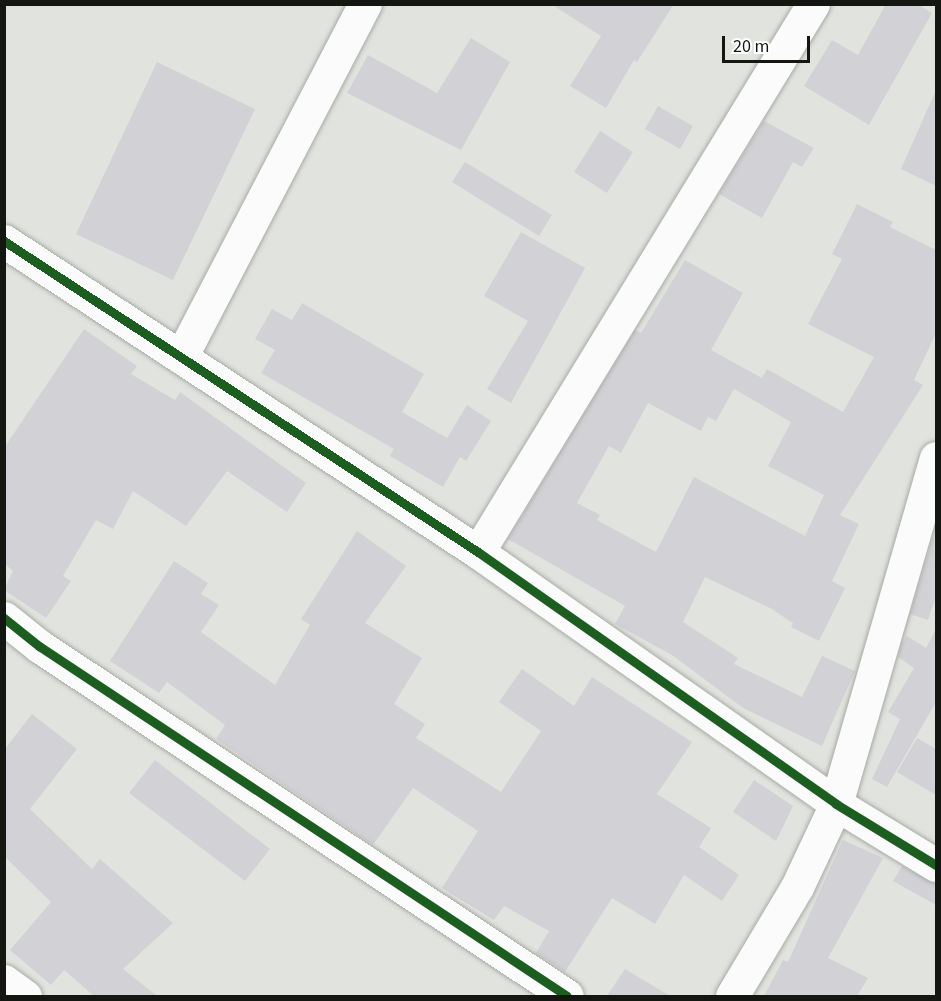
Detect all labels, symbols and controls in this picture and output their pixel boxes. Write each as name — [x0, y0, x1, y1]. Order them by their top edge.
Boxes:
scale bar — [725, 24, 814, 62]
text: 20 m — [733, 34, 769, 59]

